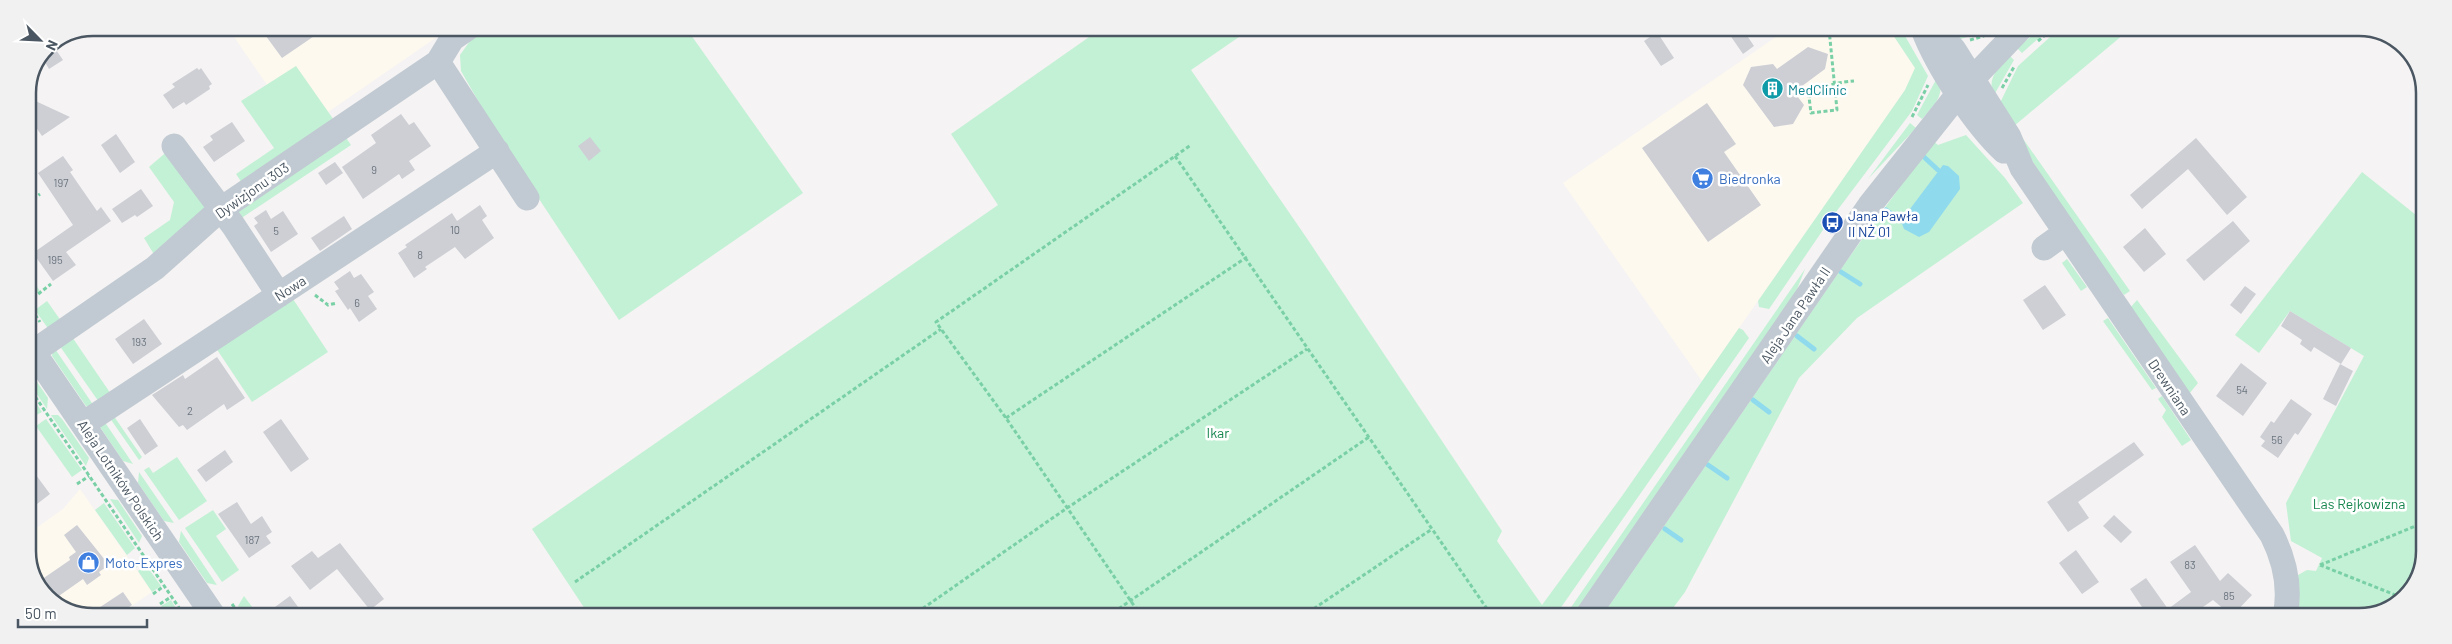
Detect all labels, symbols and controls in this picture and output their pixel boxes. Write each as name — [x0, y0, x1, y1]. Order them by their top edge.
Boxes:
north arrow — [15, 15, 65, 65]
text: N — [43, 38, 62, 53]
building icon: MedClinic — [1760, 77, 1784, 101]
place label: MedClinic — [1788, 81, 1847, 98]
street label: Dywizjonu 303 — [212, 158, 292, 222]
house number: 9 — [371, 163, 377, 176]
supermarket icon: Biedronka — [1691, 166, 1715, 190]
place label: Biedronka — [1719, 170, 1781, 187]
house number: 197 — [54, 176, 68, 189]
place label: Jana Pawła II NŻ 01 — [1848, 207, 1918, 240]
bus stop icon: Jana Pawła II NŻ 01 — [1820, 211, 1844, 235]
house number: 10 — [450, 223, 460, 236]
house number: 5 — [273, 224, 279, 237]
house number: 8 — [417, 248, 423, 261]
house number: 195 — [47, 253, 63, 266]
street label: Aleja Jana Pawła II — [1756, 264, 1834, 366]
street label: Nowa — [271, 272, 309, 304]
house number: 6 — [354, 296, 360, 309]
house number: 193 — [131, 335, 147, 348]
street label: Drewniana — [2145, 356, 2195, 418]
house number: 54 — [2236, 383, 2248, 396]
house number: 2 — [187, 404, 193, 417]
street label: Aleja Lotników Polskich — [74, 416, 168, 544]
park label: Ikar — [1207, 424, 1229, 441]
house number: 56 — [2271, 433, 2283, 446]
park label: Las Rejkowizna — [2313, 495, 2405, 512]
house number: 187 — [245, 533, 259, 546]
shop icon: Moto-Expres — [77, 550, 101, 574]
place label: Moto-Expres — [105, 554, 183, 571]
house number: 83 — [2184, 558, 2196, 571]
house number: 85 — [2223, 589, 2235, 602]
scale bar — [18, 596, 146, 628]
text: 50 m — [25, 604, 57, 622]

